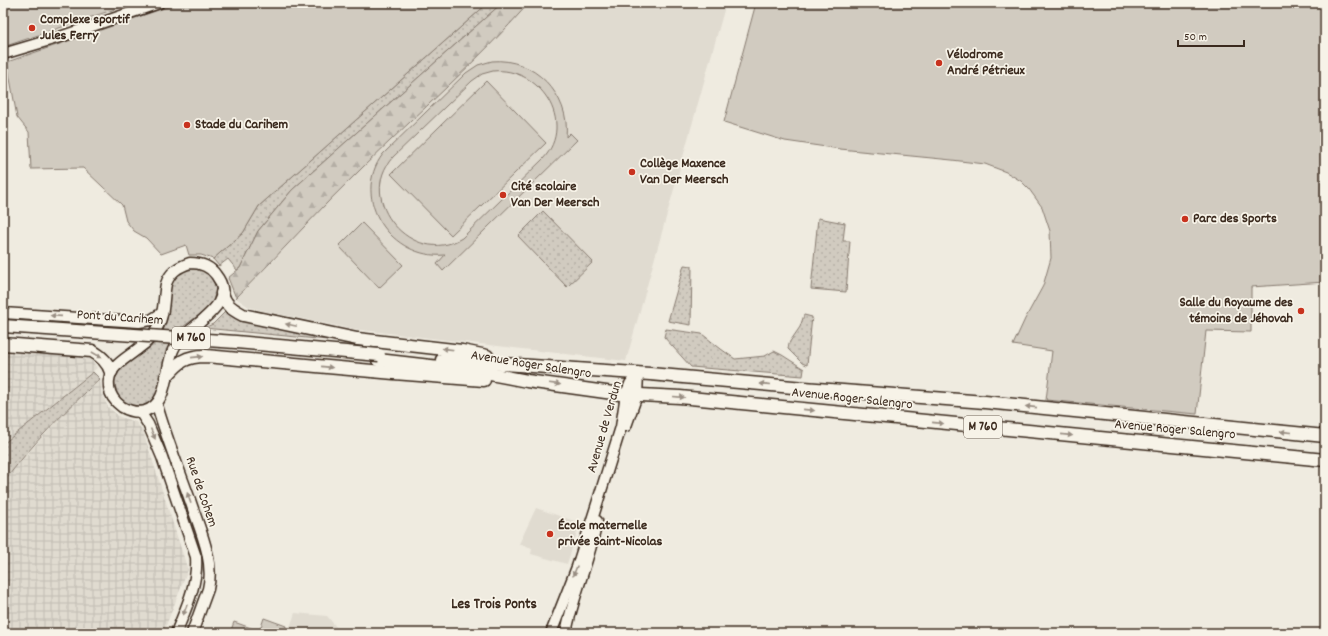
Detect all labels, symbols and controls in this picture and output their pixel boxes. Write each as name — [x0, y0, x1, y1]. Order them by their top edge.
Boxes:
place label: Complexe sportif Jules Ferry — [40, 10, 131, 46]
scale bar — [1178, 22, 1244, 48]
marker: Complexe sportif Jules Ferry — [27, 23, 37, 33]
text: 50 m — [1184, 29, 1207, 46]
place label: Vélodrome André Pétrieux — [947, 45, 1026, 81]
marker: Vélodrome André Pétrieux — [934, 58, 944, 68]
place label: Stade du Carihem — [195, 115, 288, 135]
marker: Stade du Carihem — [182, 120, 192, 130]
place label: Collège Maxence Van Der Meersch — [640, 154, 729, 190]
marker: Collège Maxence Van Der Meersch — [627, 167, 637, 177]
place label: Cité scolaire Van Der Meersch — [511, 177, 600, 213]
marker: Cité scolaire Van Der Meersch — [498, 190, 508, 200]
place label: Parc des Sports — [1193, 209, 1277, 229]
marker: Parc des Sports — [1180, 214, 1190, 224]
place label: Salle du Royaume des témoins de Jéhovah — [1180, 293, 1294, 329]
street label: Pont du Carihem — [76, 305, 164, 331]
marker: Salle du Royaume des témoins de Jéhovah — [1296, 306, 1306, 316]
one-way arrow — [50, 313, 62, 320]
one-way arrow — [285, 322, 298, 328]
road number: M 760 — [172, 327, 210, 349]
one-way arrow — [441, 346, 454, 353]
street label: Avenue Roger Salengro — [469, 346, 593, 384]
one-way arrow — [91, 351, 103, 358]
one-way arrow — [191, 353, 203, 360]
one-way arrow — [321, 363, 333, 370]
street label: Avenue de Verdun — [582, 379, 628, 475]
one-way arrow — [549, 381, 561, 387]
one-way arrow — [759, 381, 771, 388]
street label: Avenue Roger Salengro — [791, 383, 913, 415]
one-way arrow — [673, 394, 685, 401]
one-way arrow — [1025, 404, 1037, 411]
one-way arrow — [803, 406, 815, 413]
street label: Avenue Roger Salengro — [1114, 415, 1236, 445]
road number: M 760 — [964, 416, 1002, 438]
one-way arrow — [932, 419, 944, 426]
one-way arrow — [150, 428, 156, 440]
one-way arrow — [1280, 429, 1292, 436]
one-way arrow — [1061, 432, 1074, 439]
street label: Rue de Cohem — [180, 454, 222, 530]
one-way arrow — [185, 491, 191, 503]
place label: École maternelle privée Saint-Nicolas — [558, 516, 662, 552]
marker: École maternelle privée Saint-Nicolas — [545, 529, 555, 539]
one-way arrow — [571, 565, 577, 577]
district label: Les Trois Ponts — [451, 594, 537, 616]
one-way arrow — [182, 604, 188, 616]

